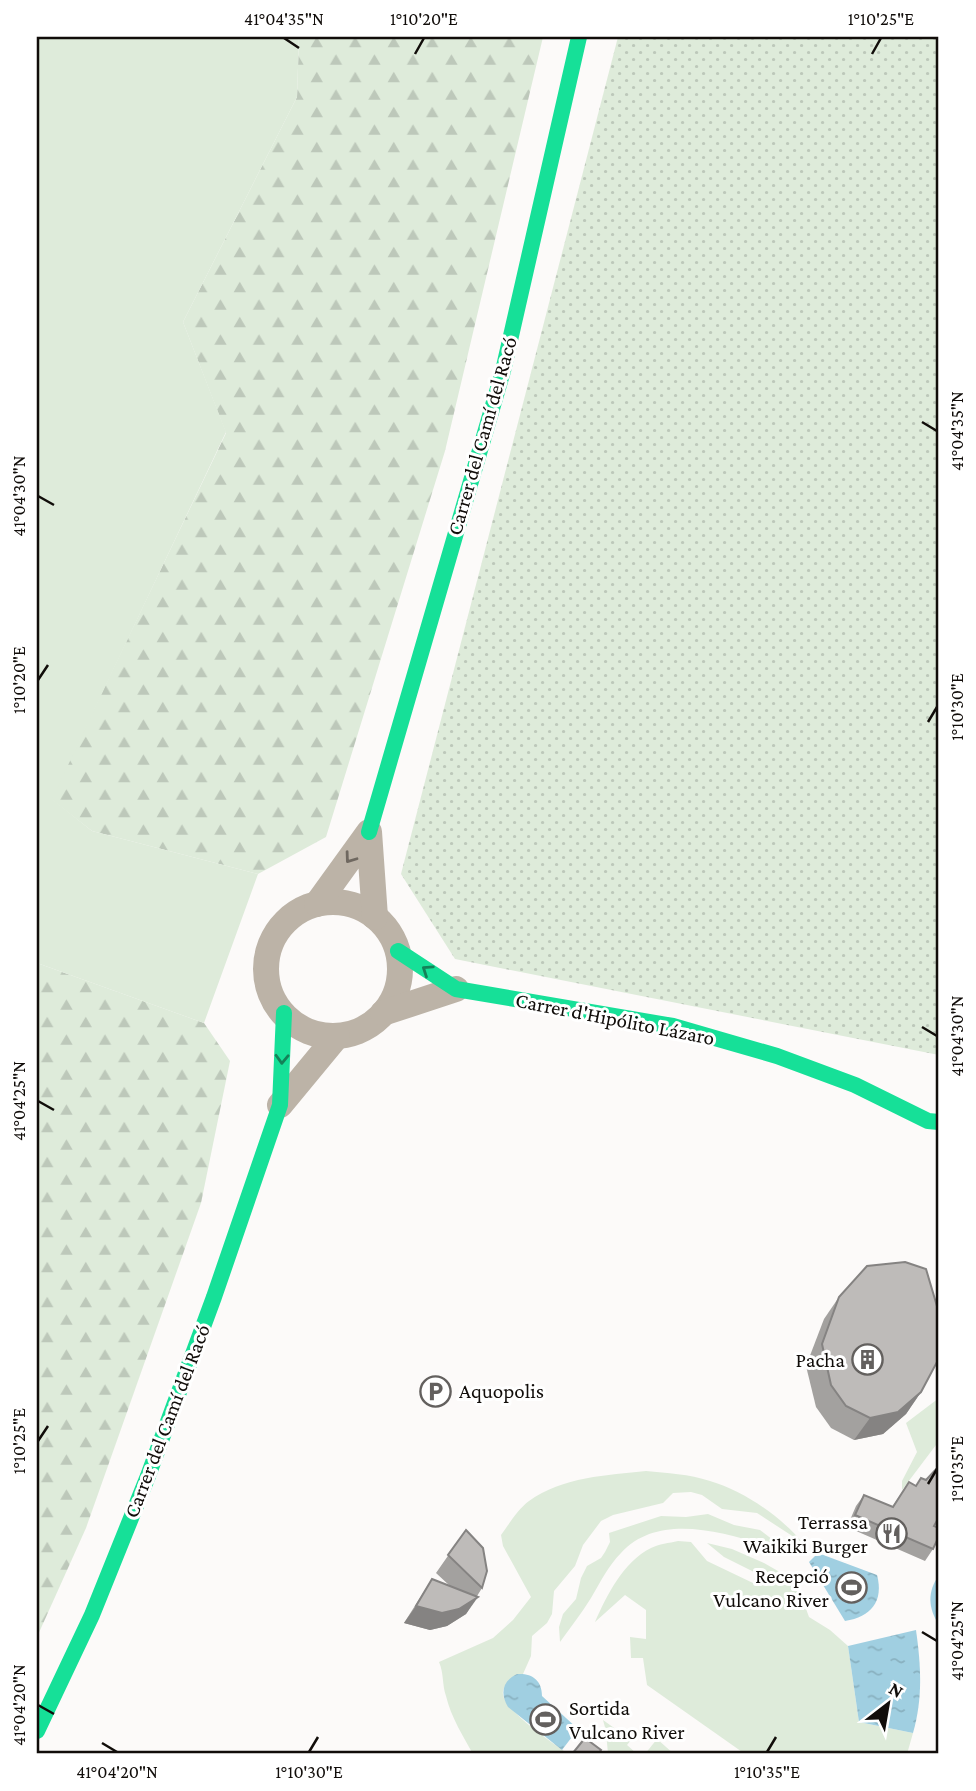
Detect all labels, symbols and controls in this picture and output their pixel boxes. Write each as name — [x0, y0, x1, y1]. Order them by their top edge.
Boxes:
text: 41°04'35"N — [244, 9, 324, 29]
text: 1°10'20"E — [390, 9, 458, 29]
text: 1°10'25"E — [848, 9, 914, 29]
street label: Carrer del Camí del Racó — [442, 334, 522, 538]
text: 41°04'35"N — [947, 391, 967, 471]
text: 41°04'30"N — [9, 455, 29, 537]
text: 1°10'20"E — [9, 646, 29, 714]
text: 1°10'30"E — [947, 673, 967, 741]
one-way arrow — [346, 850, 358, 863]
one-way arrow — [421, 965, 434, 978]
street label: Carrer d'Hipólito Lázaro — [514, 988, 716, 1050]
text: 41°04'30"N — [947, 995, 967, 1077]
one-way arrow — [274, 1054, 289, 1065]
text: 41°04'25"N — [9, 1061, 29, 1141]
street label: Carrer del Camí del Racó — [119, 1321, 215, 1521]
building icon: Pacha — [851, 1343, 885, 1377]
place label: Pacha — [795, 1348, 845, 1372]
parking icon: Aquopolis — [419, 1374, 453, 1408]
place label: Aquopolis — [459, 1379, 544, 1403]
text: 1°10'25"E — [9, 1408, 29, 1474]
text: 1°10'35"E — [947, 1436, 967, 1502]
place label: Terrassa Waikiki Burger — [743, 1510, 869, 1558]
restaurant icon: Terrassa Waikiki Burger — [874, 1517, 908, 1551]
place label: Recepció Vulcano River — [713, 1564, 830, 1612]
sports icon: Recepció Vulcano River — [835, 1571, 869, 1605]
text: 41°04'25"N — [947, 1601, 967, 1681]
text: 41°04'20"N — [9, 1664, 29, 1746]
north arrow — [853, 1668, 923, 1738]
text: N — [886, 1678, 907, 1702]
place label: Sortida Vulcano River — [569, 1696, 685, 1744]
sports icon: Sortida Vulcano River — [529, 1703, 563, 1737]
text: 41°04'20"N — [76, 1762, 158, 1782]
text: 1°10'30"E — [275, 1762, 343, 1782]
text: 1°10'35"E — [734, 1762, 800, 1782]

